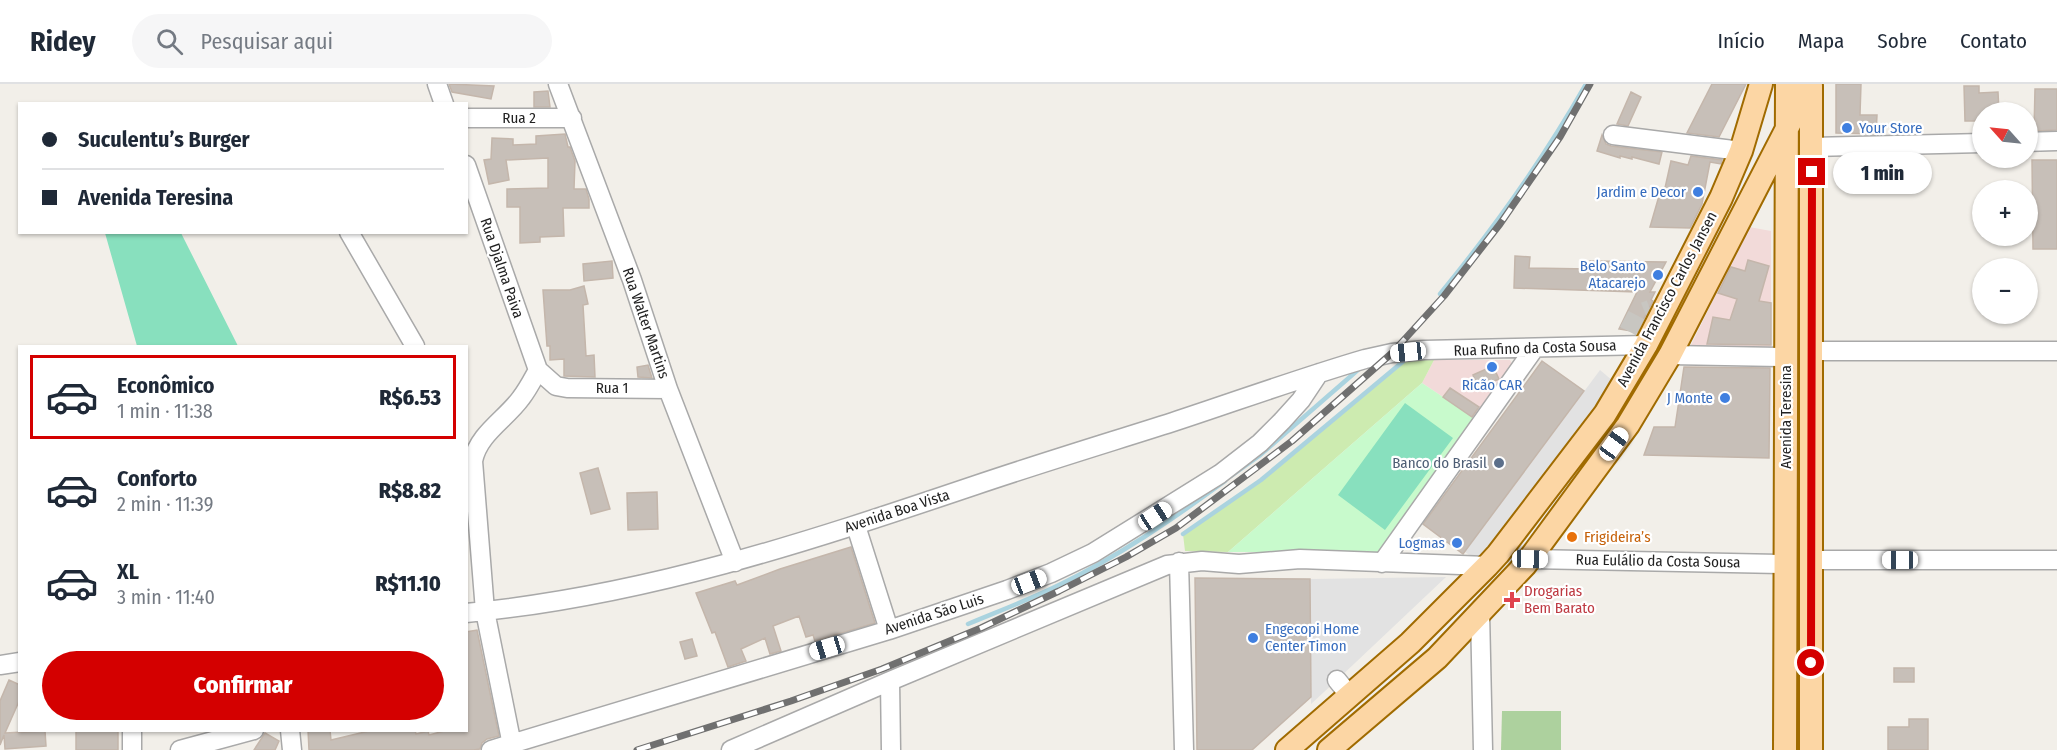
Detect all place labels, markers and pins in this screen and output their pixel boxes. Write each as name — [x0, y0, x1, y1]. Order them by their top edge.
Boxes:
place label: Your Store — [1859, 119, 1922, 137]
marker: Your Store — [1840, 121, 1854, 135]
place label: Jardim e Decor — [1597, 183, 1687, 201]
marker: Jardim e Decor — [1691, 185, 1705, 199]
place label: Belo Santo Atacarejo — [1580, 257, 1646, 292]
marker: Belo Santo Atacarejo — [1651, 268, 1665, 282]
marker: Ricão CAR — [1485, 360, 1499, 374]
place label: Ricão CAR — [1462, 376, 1522, 394]
place label: J Monte — [1667, 389, 1713, 407]
marker: J Monte — [1718, 391, 1732, 405]
place label: Banco do Brasil — [1392, 454, 1487, 472]
marker: Banco do Brasil — [1492, 456, 1506, 470]
place label: Frigideira’s — [1584, 528, 1651, 546]
marker: Frigideira’s — [1565, 530, 1579, 544]
place label: Logmas — [1399, 534, 1445, 552]
marker: Logmas — [1450, 536, 1464, 550]
place label: Drogarias Bem Barato — [1524, 582, 1595, 617]
marker: Drogarias Bem Barato — [1505, 593, 1519, 607]
place label: Engecopi Home Center Timon — [1265, 620, 1359, 655]
marker: Engecopi Home Center Timon — [1246, 631, 1260, 645]

